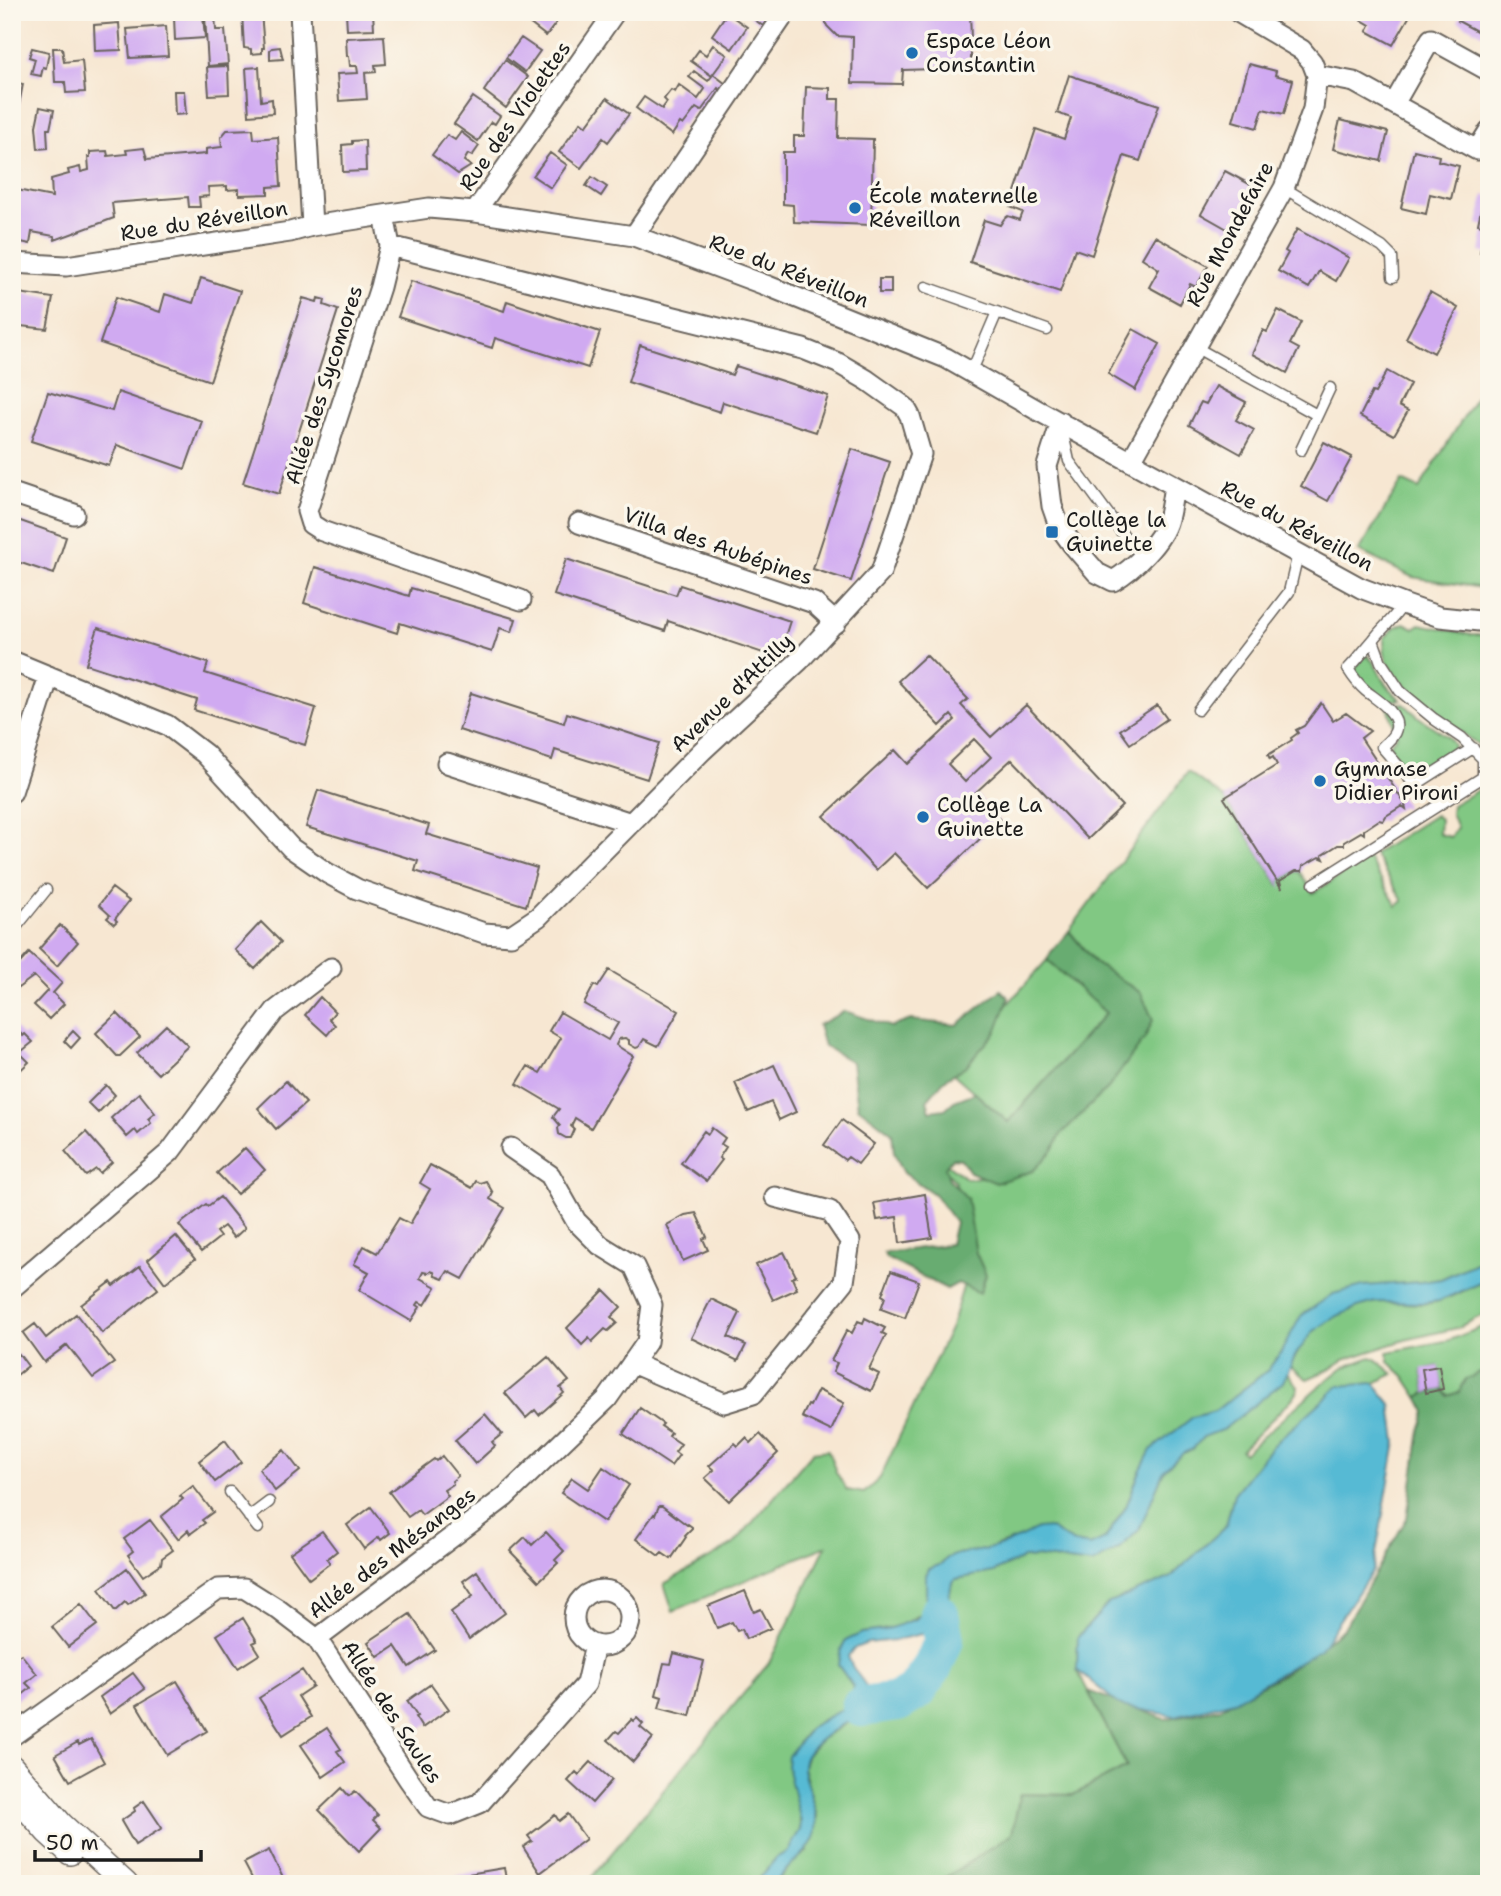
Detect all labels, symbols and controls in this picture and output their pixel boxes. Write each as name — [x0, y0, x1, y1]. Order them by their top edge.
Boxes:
place label: Espace Léon Constantin — [926, 27, 1051, 79]
street label: Rue des Violettes — [453, 36, 577, 196]
marker: Espace Léon Constantin — [904, 45, 920, 61]
street label: Rue Mondefaire — [1180, 156, 1280, 312]
place label: École maternelle Réveillon — [869, 181, 1038, 234]
street label: Rue du Réveillon — [118, 194, 290, 248]
marker: École maternelle Réveillon — [847, 200, 863, 216]
street label: Rue du Réveillon — [705, 228, 873, 314]
street label: Allée des Sycomores — [279, 282, 369, 488]
street label: Rue du Réveillon — [1216, 474, 1378, 578]
street label: Villa des Aubépines — [620, 500, 816, 592]
place label: Collège la Guinette — [1066, 506, 1166, 558]
marker: Collège la Guinette — [1044, 524, 1060, 540]
street label: Avenue d'Attilly — [665, 627, 799, 759]
place label: Gymnase Didier Pironi — [1334, 755, 1459, 807]
marker: Gymnase Didier Pironi — [1312, 773, 1328, 789]
place label: Collège La Guinette — [937, 791, 1042, 843]
marker: Collège La Guinette — [915, 809, 931, 825]
street label: Allée des Mésanges — [303, 1481, 481, 1625]
street label: Allée des Saules — [335, 1635, 449, 1789]
scale bar — [35, 1819, 201, 1863]
text: 50 m — [46, 1829, 99, 1857]

